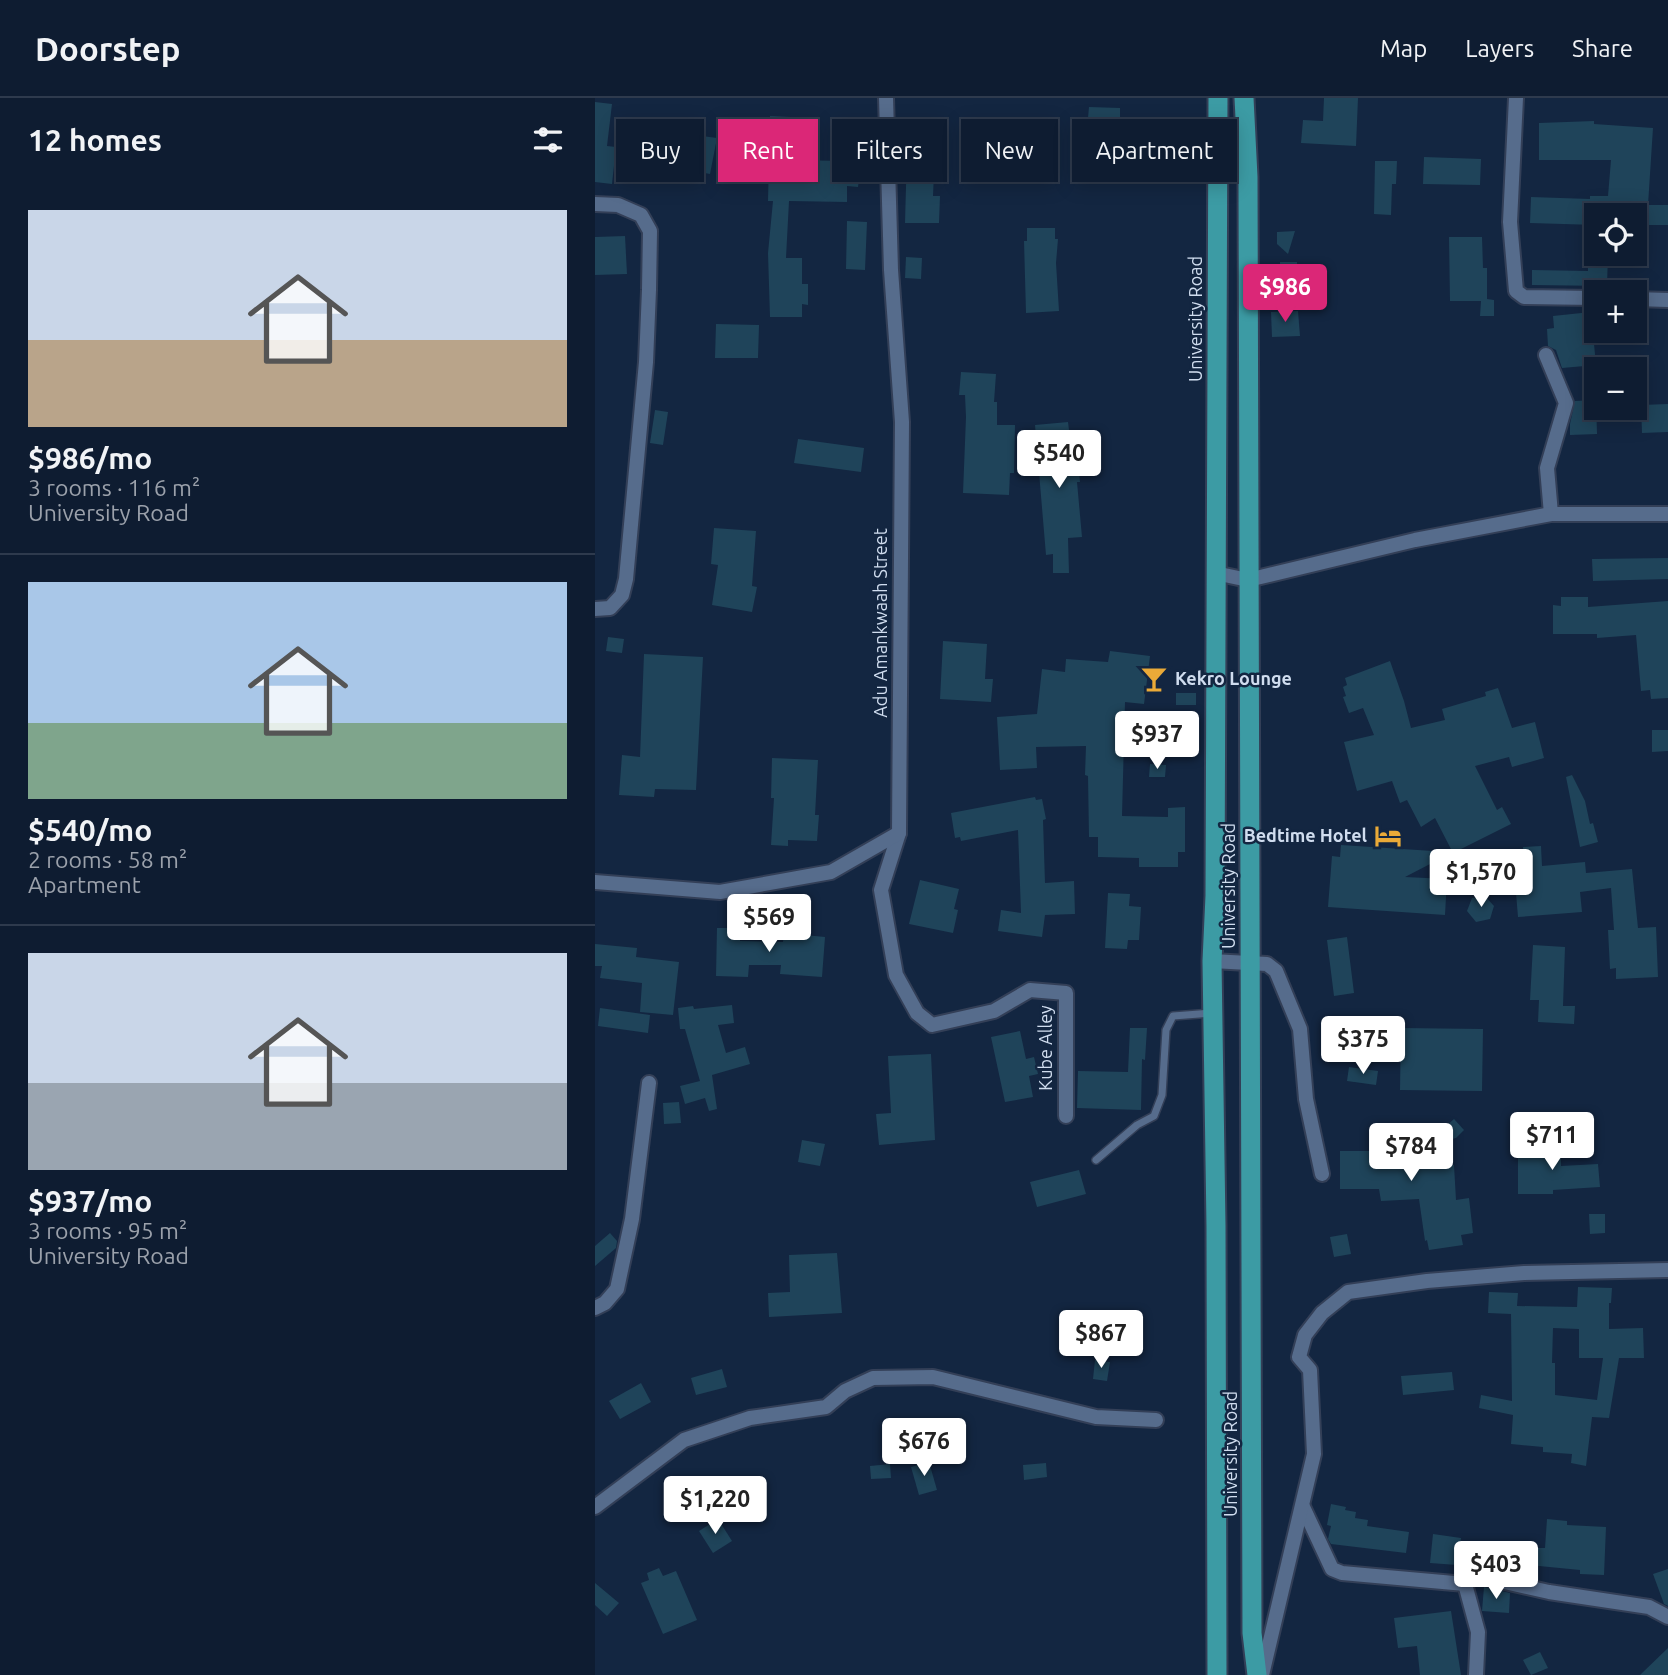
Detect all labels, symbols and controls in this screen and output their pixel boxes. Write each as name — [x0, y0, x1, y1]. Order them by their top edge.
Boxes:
text: Doorstep — [35, 30, 180, 67]
text: Map — [1380, 35, 1427, 62]
text: Layers — [1465, 35, 1534, 62]
text: Share — [1572, 35, 1633, 62]
chip: Buy — [616, 119, 704, 182]
chip: Rent — [718, 119, 818, 182]
chip: Filters — [832, 119, 947, 182]
chip: New — [961, 119, 1058, 182]
chip: Apartment — [1072, 119, 1237, 182]
icon: filters — [529, 121, 567, 159]
text: 12 homes — [28, 123, 162, 157]
map controls — [1584, 203, 1647, 420]
button: locate — [1584, 203, 1647, 266]
icon: home — [235, 256, 361, 382]
street label: University Road — [1185, 256, 1205, 382]
pin: $986 — [1244, 264, 1326, 324]
text: $986 — [1259, 274, 1311, 299]
button: + — [1584, 280, 1647, 343]
button: − — [1584, 357, 1647, 420]
pin: $540 — [1018, 430, 1100, 490]
text: $540 — [1033, 440, 1085, 465]
text: $986/mo — [28, 441, 152, 475]
text: 3 rooms · 116 m² — [28, 475, 200, 500]
text: University Road — [28, 500, 189, 525]
street label: Adu Amankwaah Street — [870, 528, 890, 718]
icon: home — [235, 628, 361, 754]
bar icon: Kekro Lounge — [1139, 664, 1169, 694]
place label: Kekro Lounge — [1175, 668, 1292, 688]
pin: $937 — [1116, 712, 1198, 771]
text: $937 — [1131, 721, 1183, 746]
text: $540/mo — [28, 813, 152, 847]
hotel icon: Bedtime Hotel — [1373, 821, 1403, 851]
street label: University Road — [1218, 823, 1238, 949]
place label: Bedtime Hotel — [1244, 825, 1368, 845]
text: 2 rooms · 58 m² — [28, 847, 187, 872]
pin: $1,570 — [1424, 850, 1538, 909]
text: $1,570 — [1446, 859, 1516, 884]
text: Apartment — [28, 872, 141, 897]
pin: $569 — [728, 894, 810, 954]
text: $569 — [743, 904, 795, 929]
icon: home — [235, 999, 361, 1125]
street label: Kube Alley — [1035, 1005, 1055, 1091]
pin: $375 — [1322, 1016, 1404, 1076]
text: $375 — [1337, 1026, 1389, 1051]
pin: $711 — [1511, 1112, 1593, 1172]
text: $711 — [1526, 1122, 1578, 1147]
pin: $784 — [1370, 1124, 1452, 1183]
text: $784 — [1385, 1133, 1437, 1158]
text: $937/mo — [28, 1184, 152, 1218]
text: 3 rooms · 95 m² — [28, 1218, 187, 1243]
text: University Road — [28, 1243, 189, 1268]
pin: $867 — [1060, 1310, 1142, 1370]
text: $867 — [1075, 1320, 1127, 1345]
street label: University Road — [1220, 1391, 1240, 1517]
pin: $676 — [883, 1418, 965, 1478]
text: $676 — [898, 1428, 950, 1453]
pin: $1,220 — [658, 1476, 772, 1536]
text: $1,220 — [680, 1486, 750, 1511]
pin: $403 — [1455, 1542, 1537, 1601]
text: $403 — [1470, 1551, 1522, 1576]

